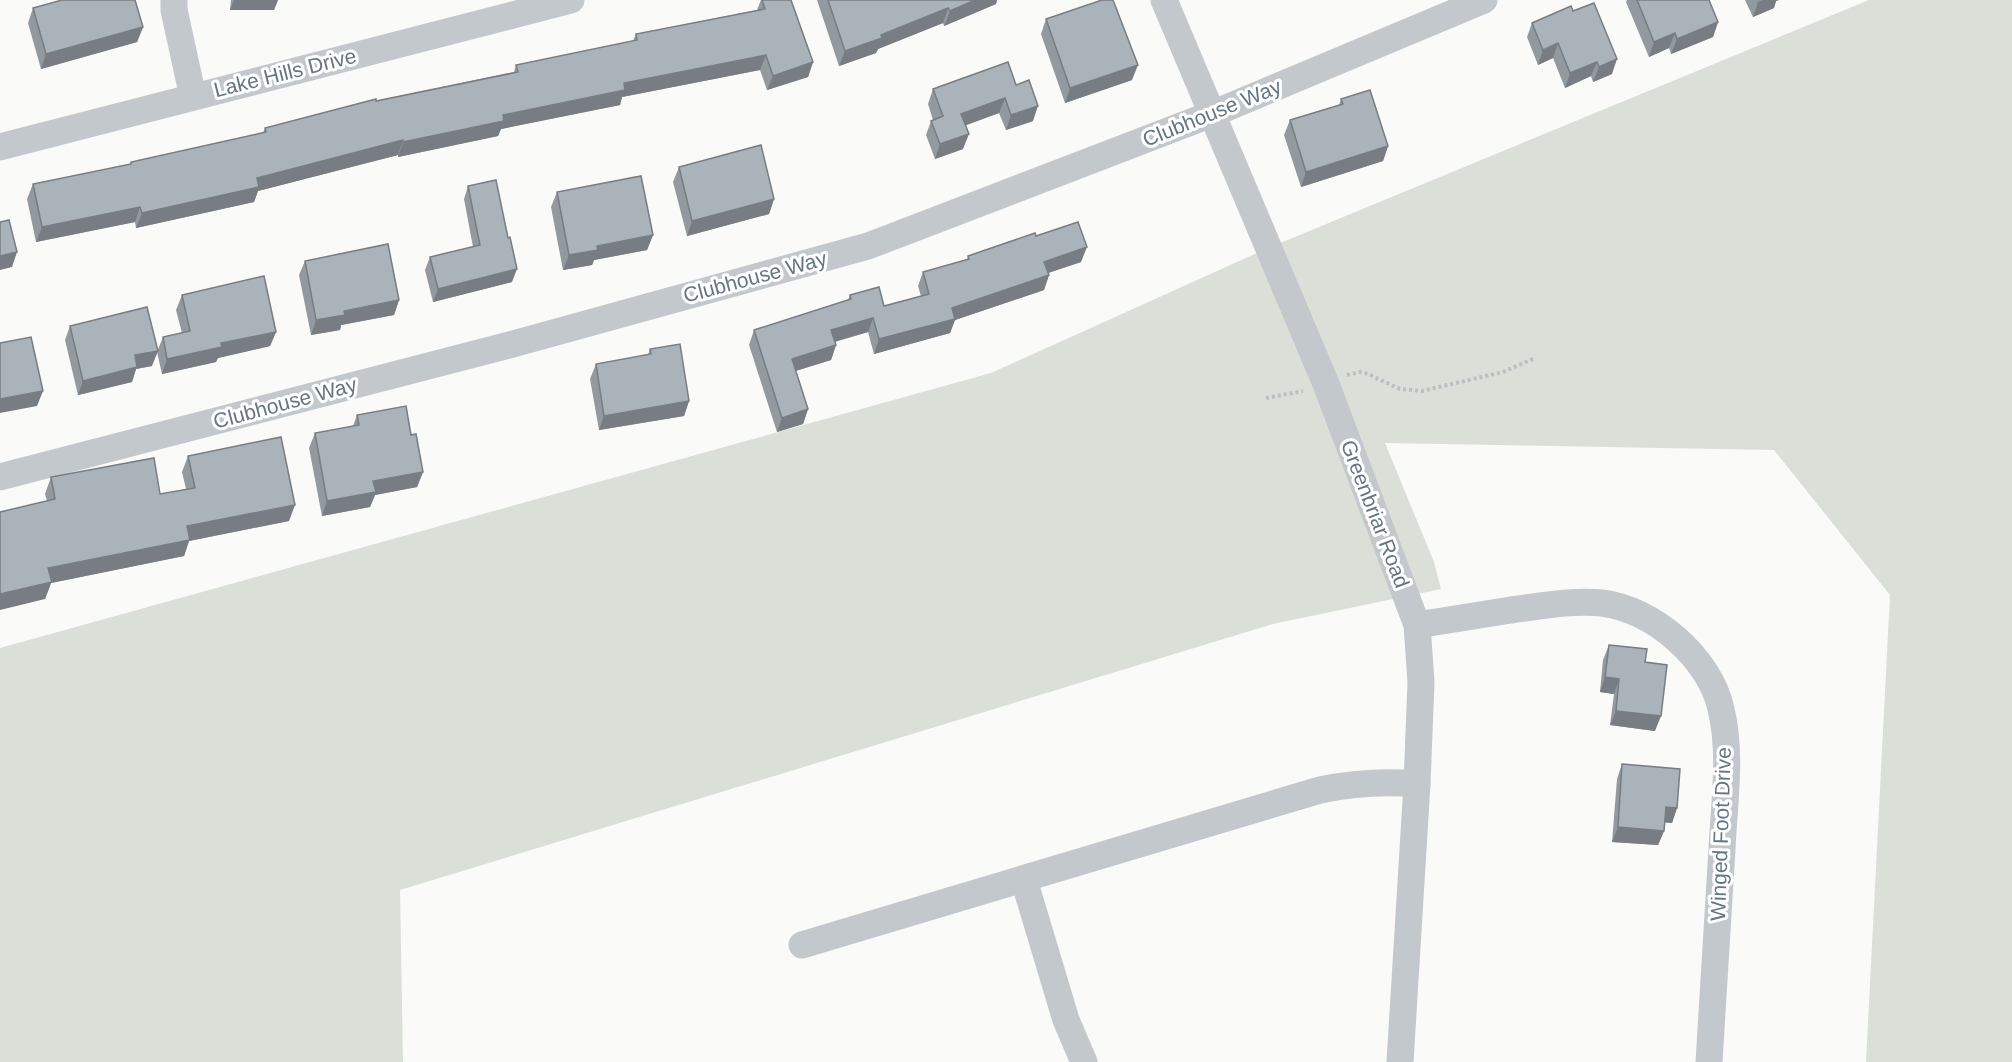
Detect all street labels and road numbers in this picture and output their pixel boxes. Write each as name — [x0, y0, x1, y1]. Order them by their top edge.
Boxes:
street label: Lake Hills Drive — [211, 44, 358, 101]
street label: Clubhouse Way — [1139, 74, 1285, 151]
street label: Clubhouse Way — [681, 246, 830, 307]
street label: Clubhouse Way — [211, 372, 360, 433]
street label: Greenbriar Road — [1337, 437, 1414, 591]
street label: Winged Foot Drive — [1706, 747, 1735, 921]

